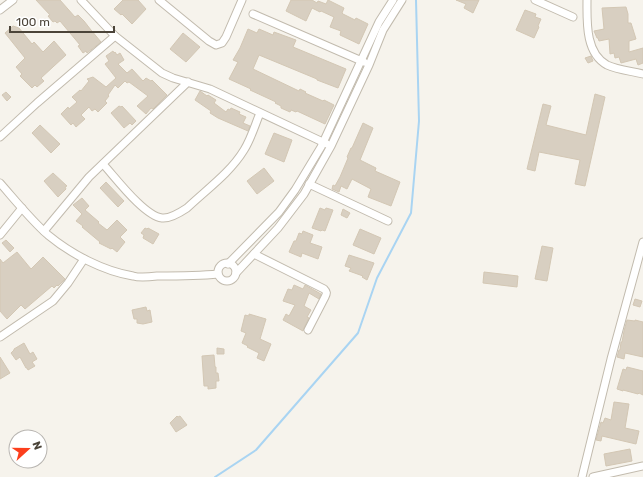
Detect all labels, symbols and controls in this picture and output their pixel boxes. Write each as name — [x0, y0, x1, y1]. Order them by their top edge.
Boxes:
scale bar — [10, 8, 114, 34]
text: 100 m — [16, 15, 50, 29]
north arrow — [8, 429, 48, 469]
text: N — [29, 440, 44, 452]

